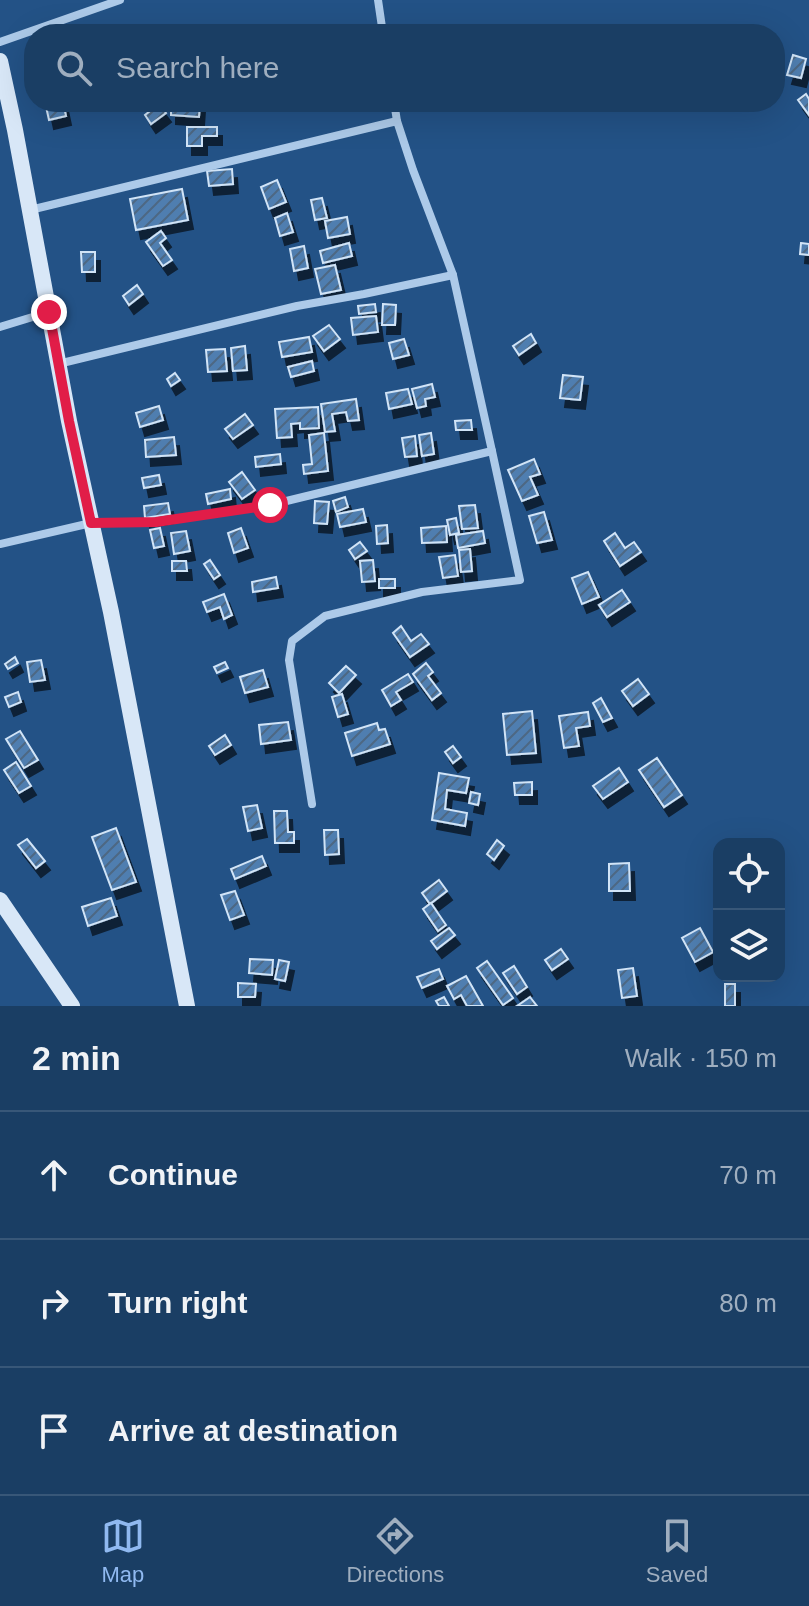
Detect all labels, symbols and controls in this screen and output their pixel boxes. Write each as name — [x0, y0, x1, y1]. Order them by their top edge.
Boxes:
search box — [24, 24, 785, 112]
icon: search — [52, 46, 96, 90]
text: Search here — [116, 51, 279, 84]
route end — [31, 294, 67, 330]
route start — [252, 487, 288, 523]
map controls — [713, 838, 785, 982]
button: locate — [713, 838, 785, 910]
button: layers — [713, 910, 785, 982]
text: 2 min — [32, 1039, 121, 1077]
text: Walk · 150 m — [625, 1043, 777, 1073]
icon: ahead — [32, 1153, 76, 1197]
text: Continue — [108, 1158, 238, 1191]
text: 70 m — [719, 1160, 777, 1190]
icon: right — [32, 1281, 76, 1325]
text: Turn right — [108, 1286, 247, 1319]
text: 80 m — [719, 1288, 777, 1318]
icon: arrive — [32, 1409, 76, 1453]
text: Arrive at destination — [108, 1414, 398, 1447]
tab: Map — [101, 1514, 145, 1588]
tab: Directions — [346, 1514, 444, 1588]
tab: Saved — [646, 1514, 708, 1588]

